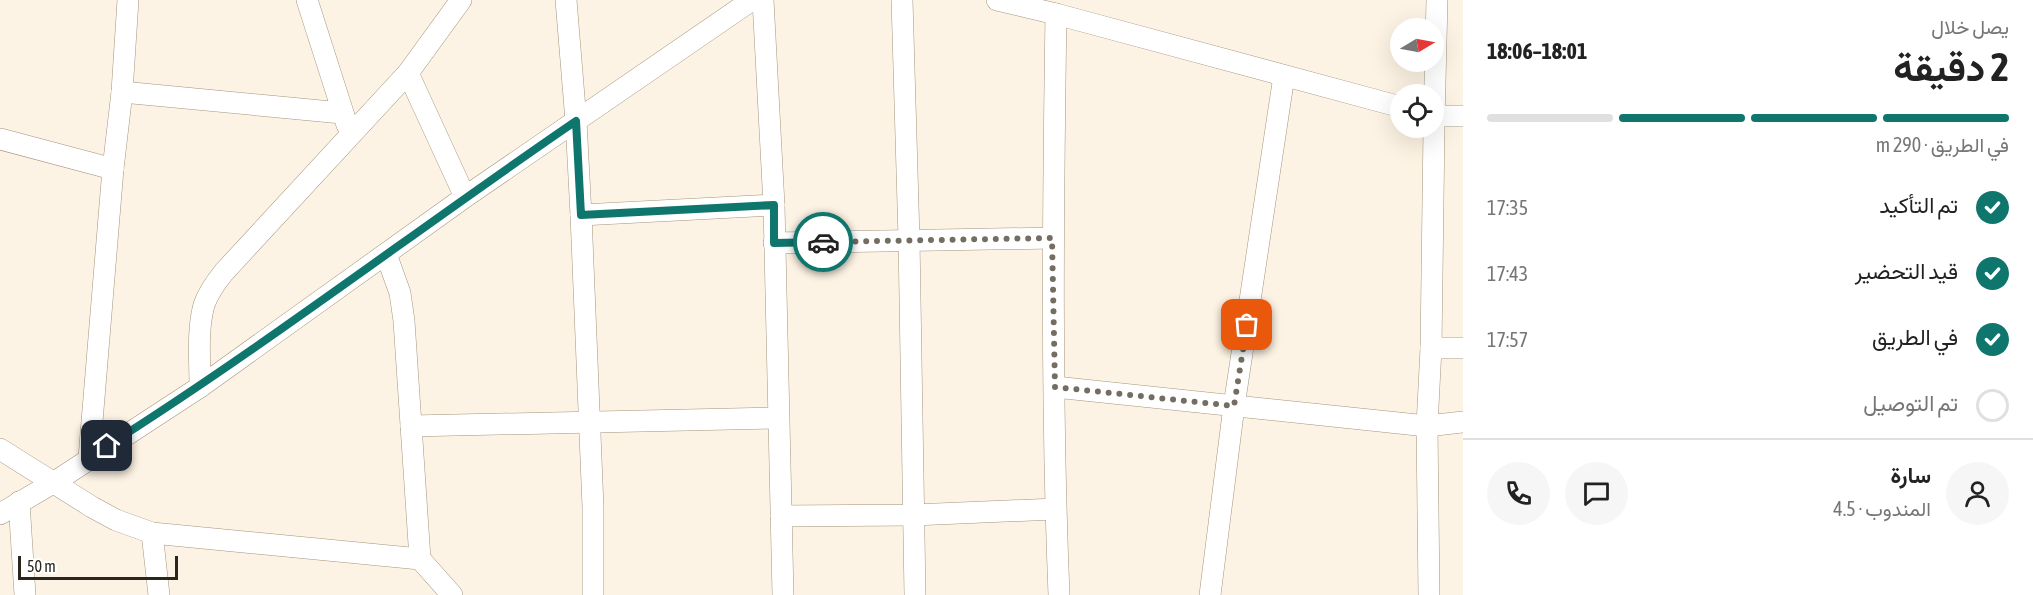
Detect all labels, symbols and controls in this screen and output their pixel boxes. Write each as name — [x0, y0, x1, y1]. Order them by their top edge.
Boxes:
text: يصل خلال — [1931, 15, 2009, 38]
north arrow — [1390, 18, 1444, 72]
map controls — [1390, 18, 1444, 138]
text: 18:01–18:06 — [1487, 38, 1587, 64]
text: 2 دقيقة — [1893, 45, 2009, 89]
button: locate — [1390, 84, 1444, 138]
text: في الطريق · 290 m — [1876, 133, 2009, 156]
icon: check — [1976, 191, 2009, 224]
text: تم التأكيد — [1879, 192, 1958, 218]
text: 17:35 — [1487, 196, 1528, 219]
courier — [793, 212, 853, 272]
icon: car — [807, 226, 840, 259]
icon: check — [1976, 257, 2009, 290]
text: قيد التحضير — [1855, 258, 1958, 284]
text: 17:43 — [1487, 262, 1528, 285]
pin — [1221, 299, 1272, 350]
icon: bag — [1230, 308, 1263, 341]
icon: check — [1976, 323, 2009, 356]
text: في الطريق — [1872, 324, 1958, 350]
text: 17:57 — [1487, 328, 1528, 351]
text: تم التوصيل — [1863, 390, 1958, 416]
pin — [81, 420, 132, 471]
icon: home — [90, 429, 123, 462]
button: phone — [1487, 462, 1550, 525]
button: chat — [1565, 462, 1628, 525]
text: سارة — [1890, 462, 1931, 488]
button: person — [1946, 462, 2009, 525]
text: المندوب · 4.5 — [1833, 497, 1931, 520]
scale bar — [18, 553, 178, 580]
text: 50 m — [27, 557, 56, 575]

